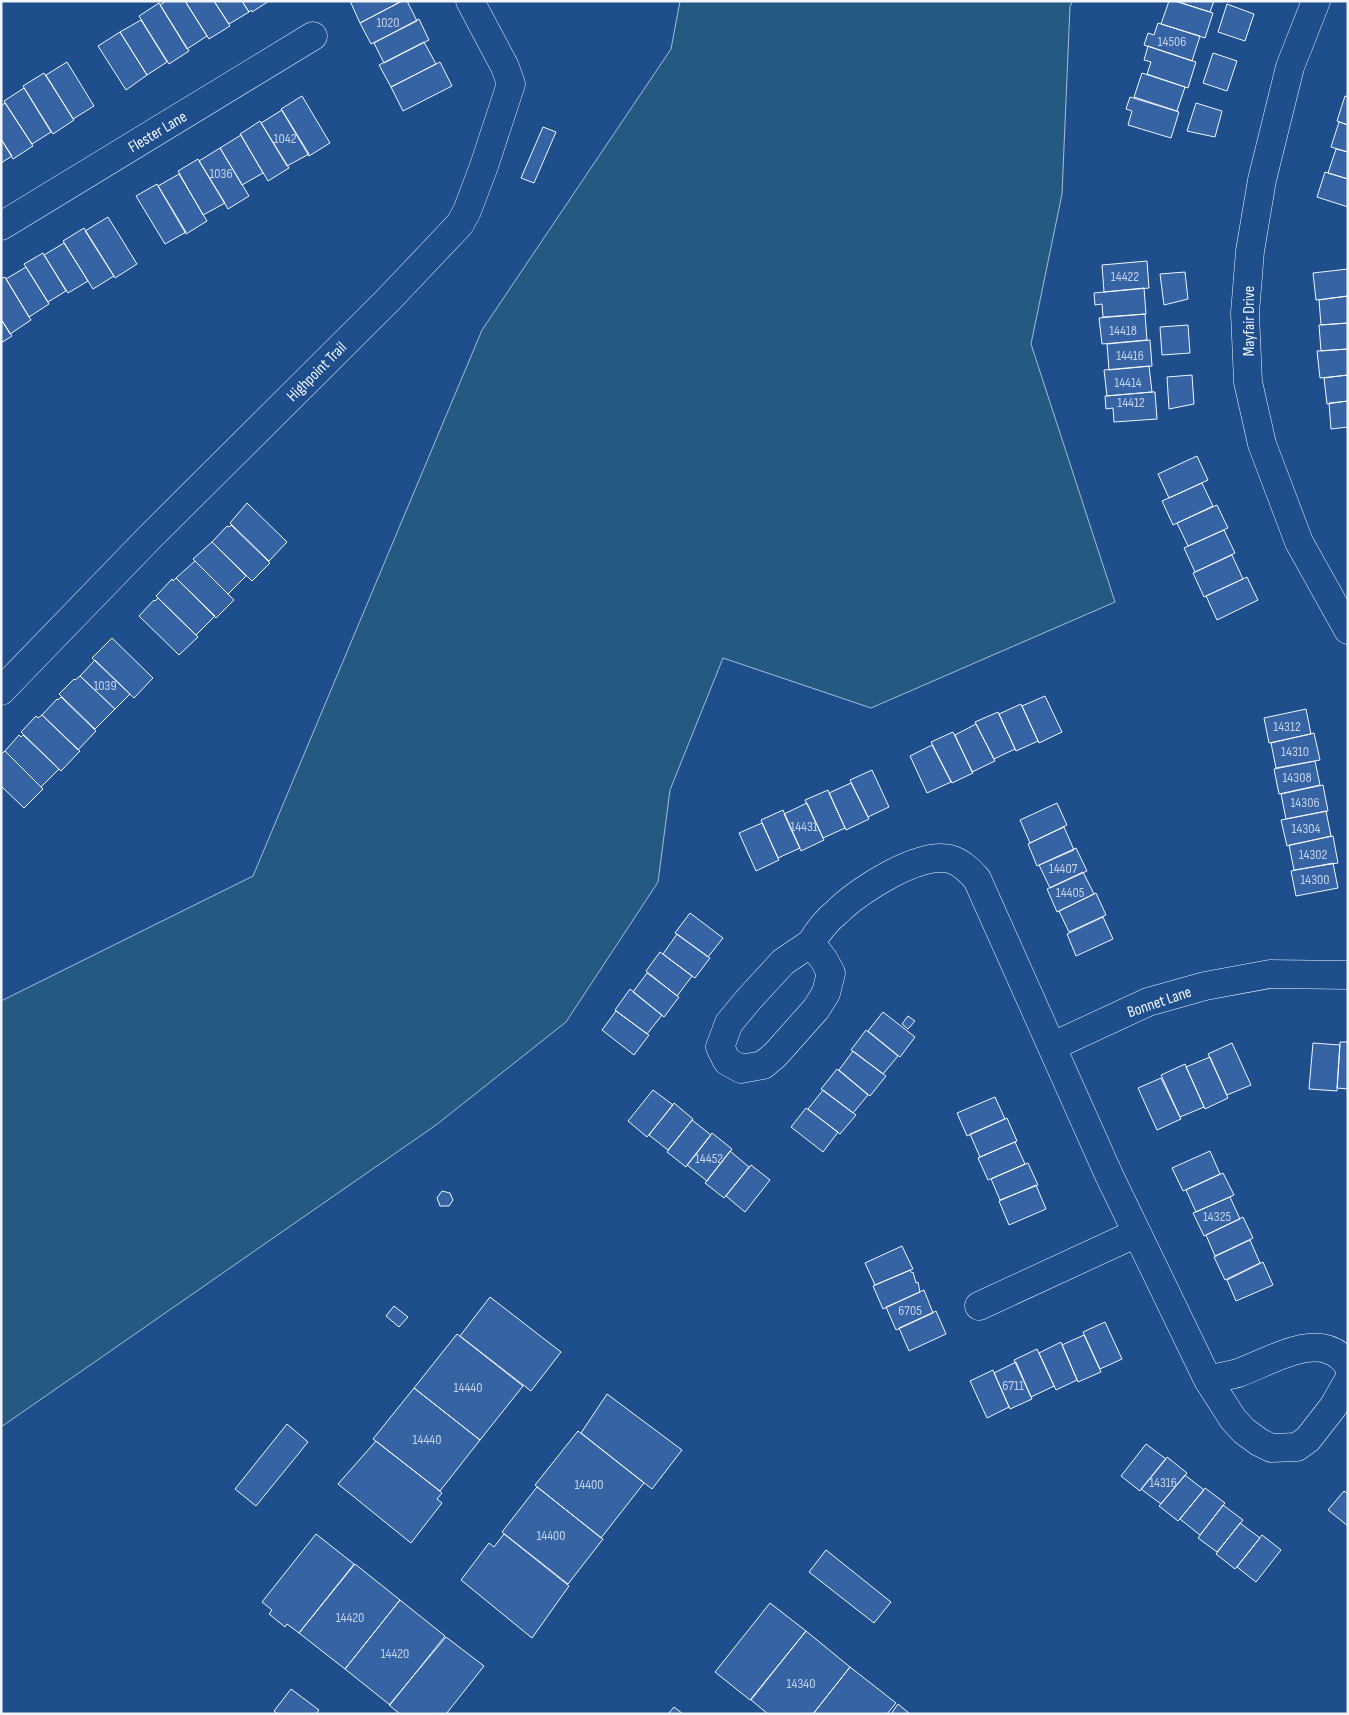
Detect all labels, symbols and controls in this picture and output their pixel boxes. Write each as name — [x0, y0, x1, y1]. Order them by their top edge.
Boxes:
house number: 1020 — [376, 14, 400, 31]
house number: 14506 — [1158, 33, 1186, 50]
street label: Flester Lane — [125, 107, 190, 157]
house number: 1042 — [274, 130, 297, 147]
house number: 1036 — [209, 165, 233, 182]
house number: 14422 — [1111, 268, 1139, 285]
street label: Mayfair Drive — [1240, 286, 1259, 356]
house number: 14418 — [1109, 322, 1137, 339]
street label: Highpoint Trail — [283, 338, 351, 406]
house number: 14416 — [1116, 347, 1144, 364]
house number: 14414 — [1114, 374, 1142, 391]
house number: 14412 — [1117, 394, 1145, 411]
house number: 1039 — [93, 677, 117, 694]
house number: 14312 — [1273, 718, 1301, 735]
house number: 14310 — [1281, 743, 1309, 760]
house number: 14308 — [1282, 769, 1312, 786]
house number: 14306 — [1290, 794, 1320, 811]
house number: 14431 — [790, 818, 818, 835]
house number: 14304 — [1292, 820, 1321, 837]
house number: 14302 — [1299, 846, 1328, 863]
house number: 14407 — [1049, 860, 1078, 877]
house number: 14300 — [1300, 871, 1330, 888]
house number: 14405 — [1056, 884, 1085, 901]
street label: Bonnet Lane — [1125, 983, 1194, 1022]
house number: 14452 — [695, 1150, 723, 1167]
house number: 14325 — [1203, 1208, 1231, 1225]
house number: 6705 — [898, 1302, 922, 1319]
house number: 6711 — [1002, 1377, 1024, 1394]
house number: 14440 — [454, 1379, 482, 1396]
house number: 14440 — [413, 1431, 441, 1448]
house number: 14316 — [1149, 1474, 1177, 1491]
house number: 14400 — [574, 1476, 604, 1493]
house number: 14400 — [536, 1527, 566, 1544]
house number: 14420 — [336, 1609, 364, 1626]
house number: 14420 — [381, 1645, 409, 1662]
house number: 14340 — [787, 1675, 815, 1692]

